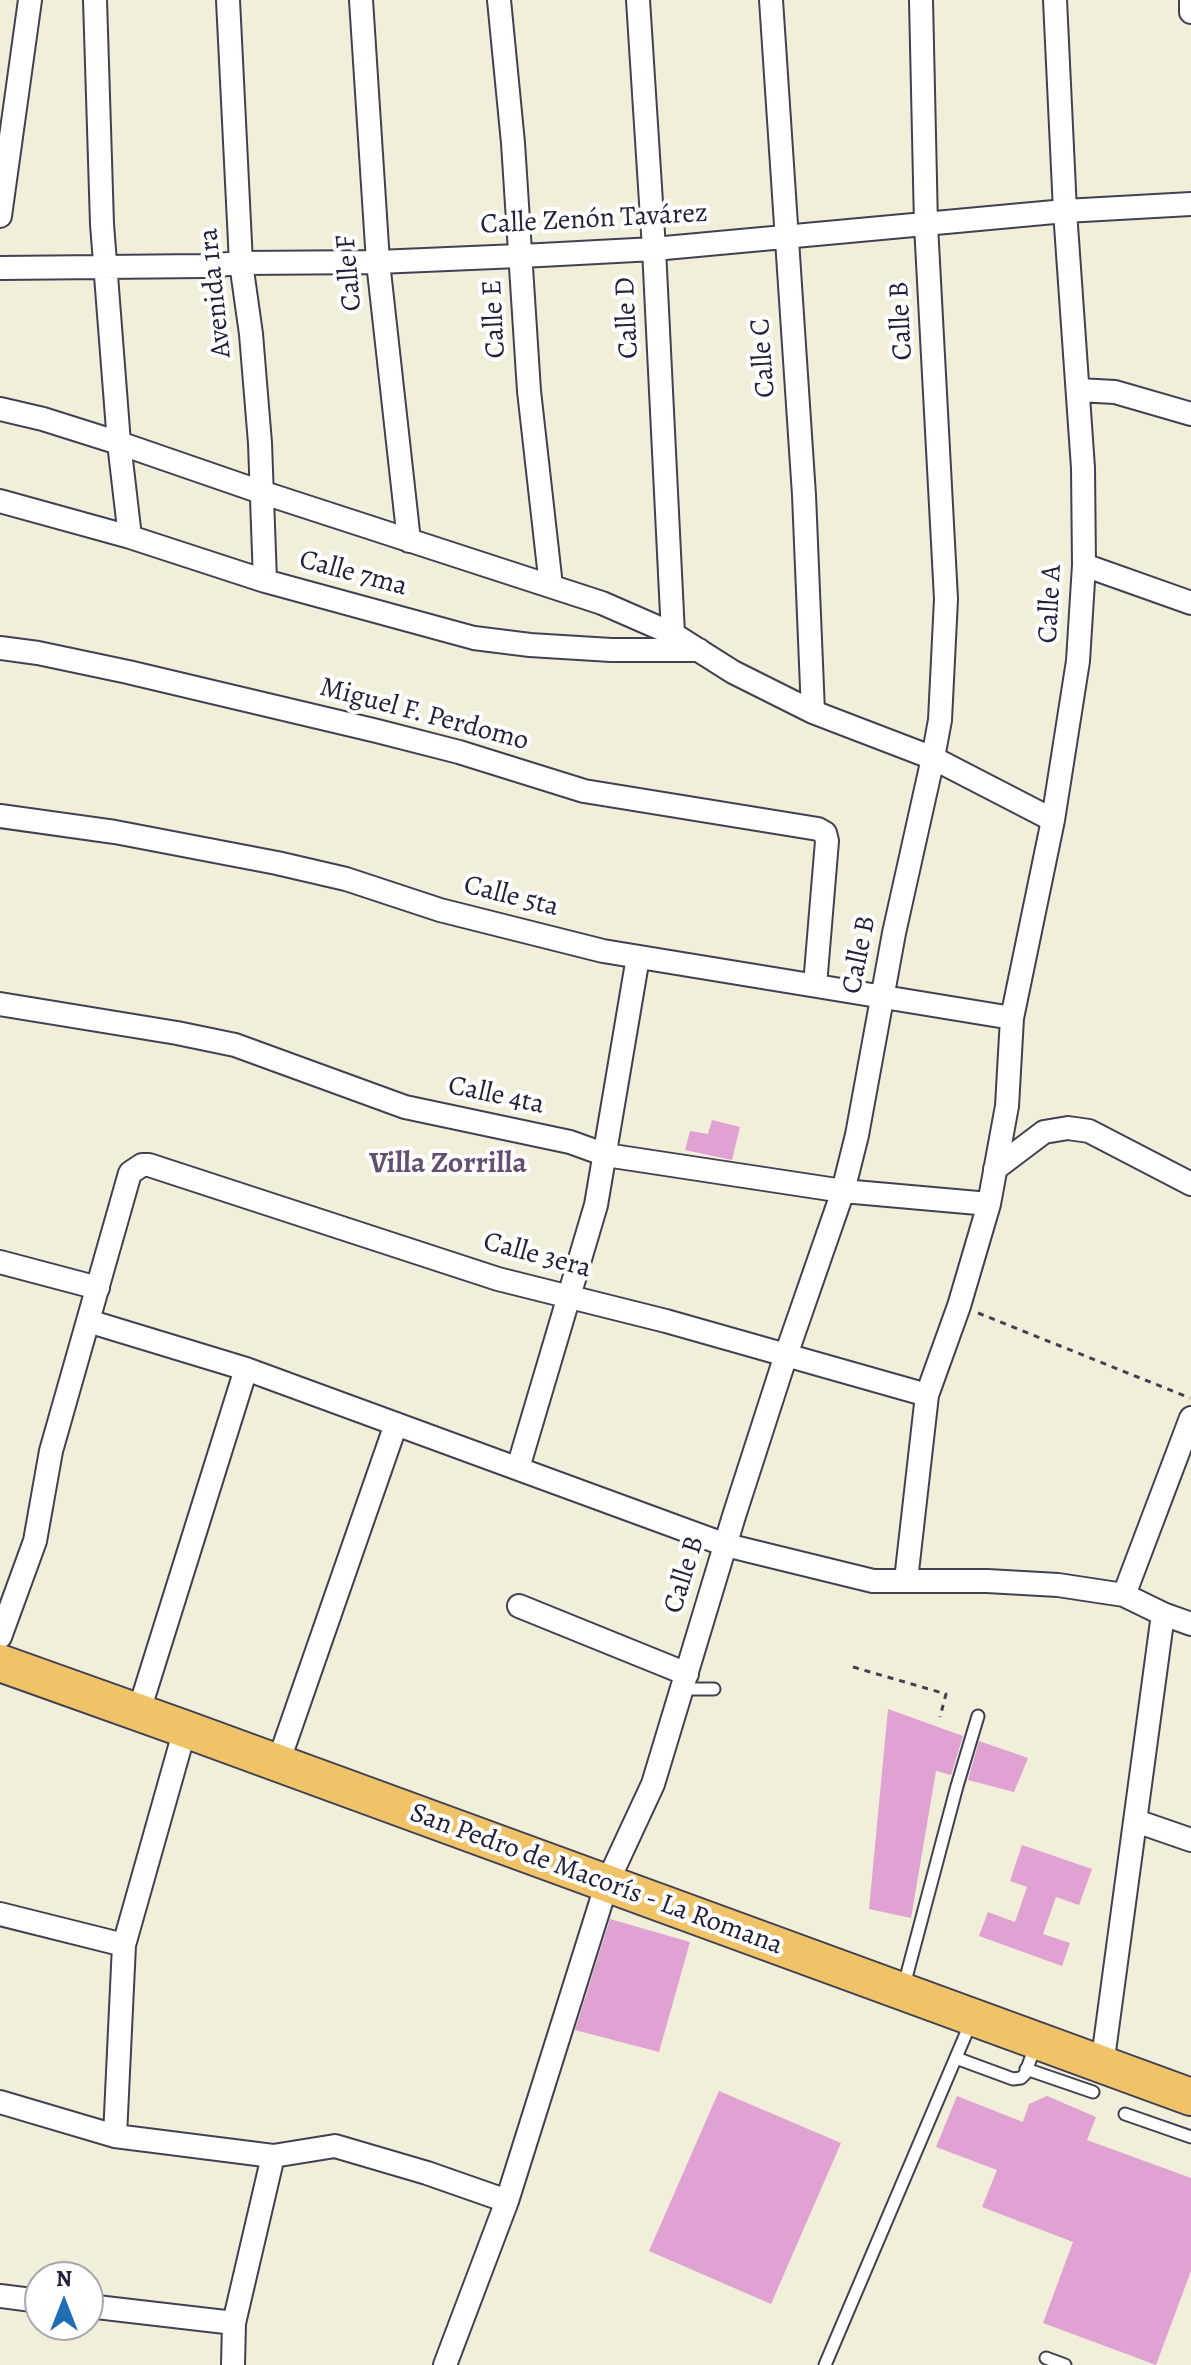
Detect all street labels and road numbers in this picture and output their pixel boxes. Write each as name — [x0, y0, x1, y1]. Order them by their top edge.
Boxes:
street label: Calle Zenón Tavárez — [479, 197, 709, 243]
street label: Avenida 1ra — [192, 226, 240, 360]
street label: Calle F — [330, 233, 370, 313]
street label: Calle D — [609, 276, 647, 360]
street label: Calle E — [476, 279, 514, 359]
street label: Calle B — [883, 281, 921, 361]
street label: Calle C — [744, 317, 784, 399]
street label: Calle 7ma — [295, 543, 411, 605]
street label: Calle A — [1032, 564, 1070, 644]
street label: Miguel F. Perdomo — [316, 671, 532, 759]
street label: Calle 5ta — [460, 869, 562, 925]
street label: Calle B — [836, 913, 884, 997]
street label: Calle 4ta — [445, 1069, 547, 1123]
street label: Calle 3era — [480, 1226, 594, 1286]
street label: Calle B — [657, 1532, 713, 1618]
street label: San Pedro de Macorís - La Romana — [405, 1797, 787, 1963]

